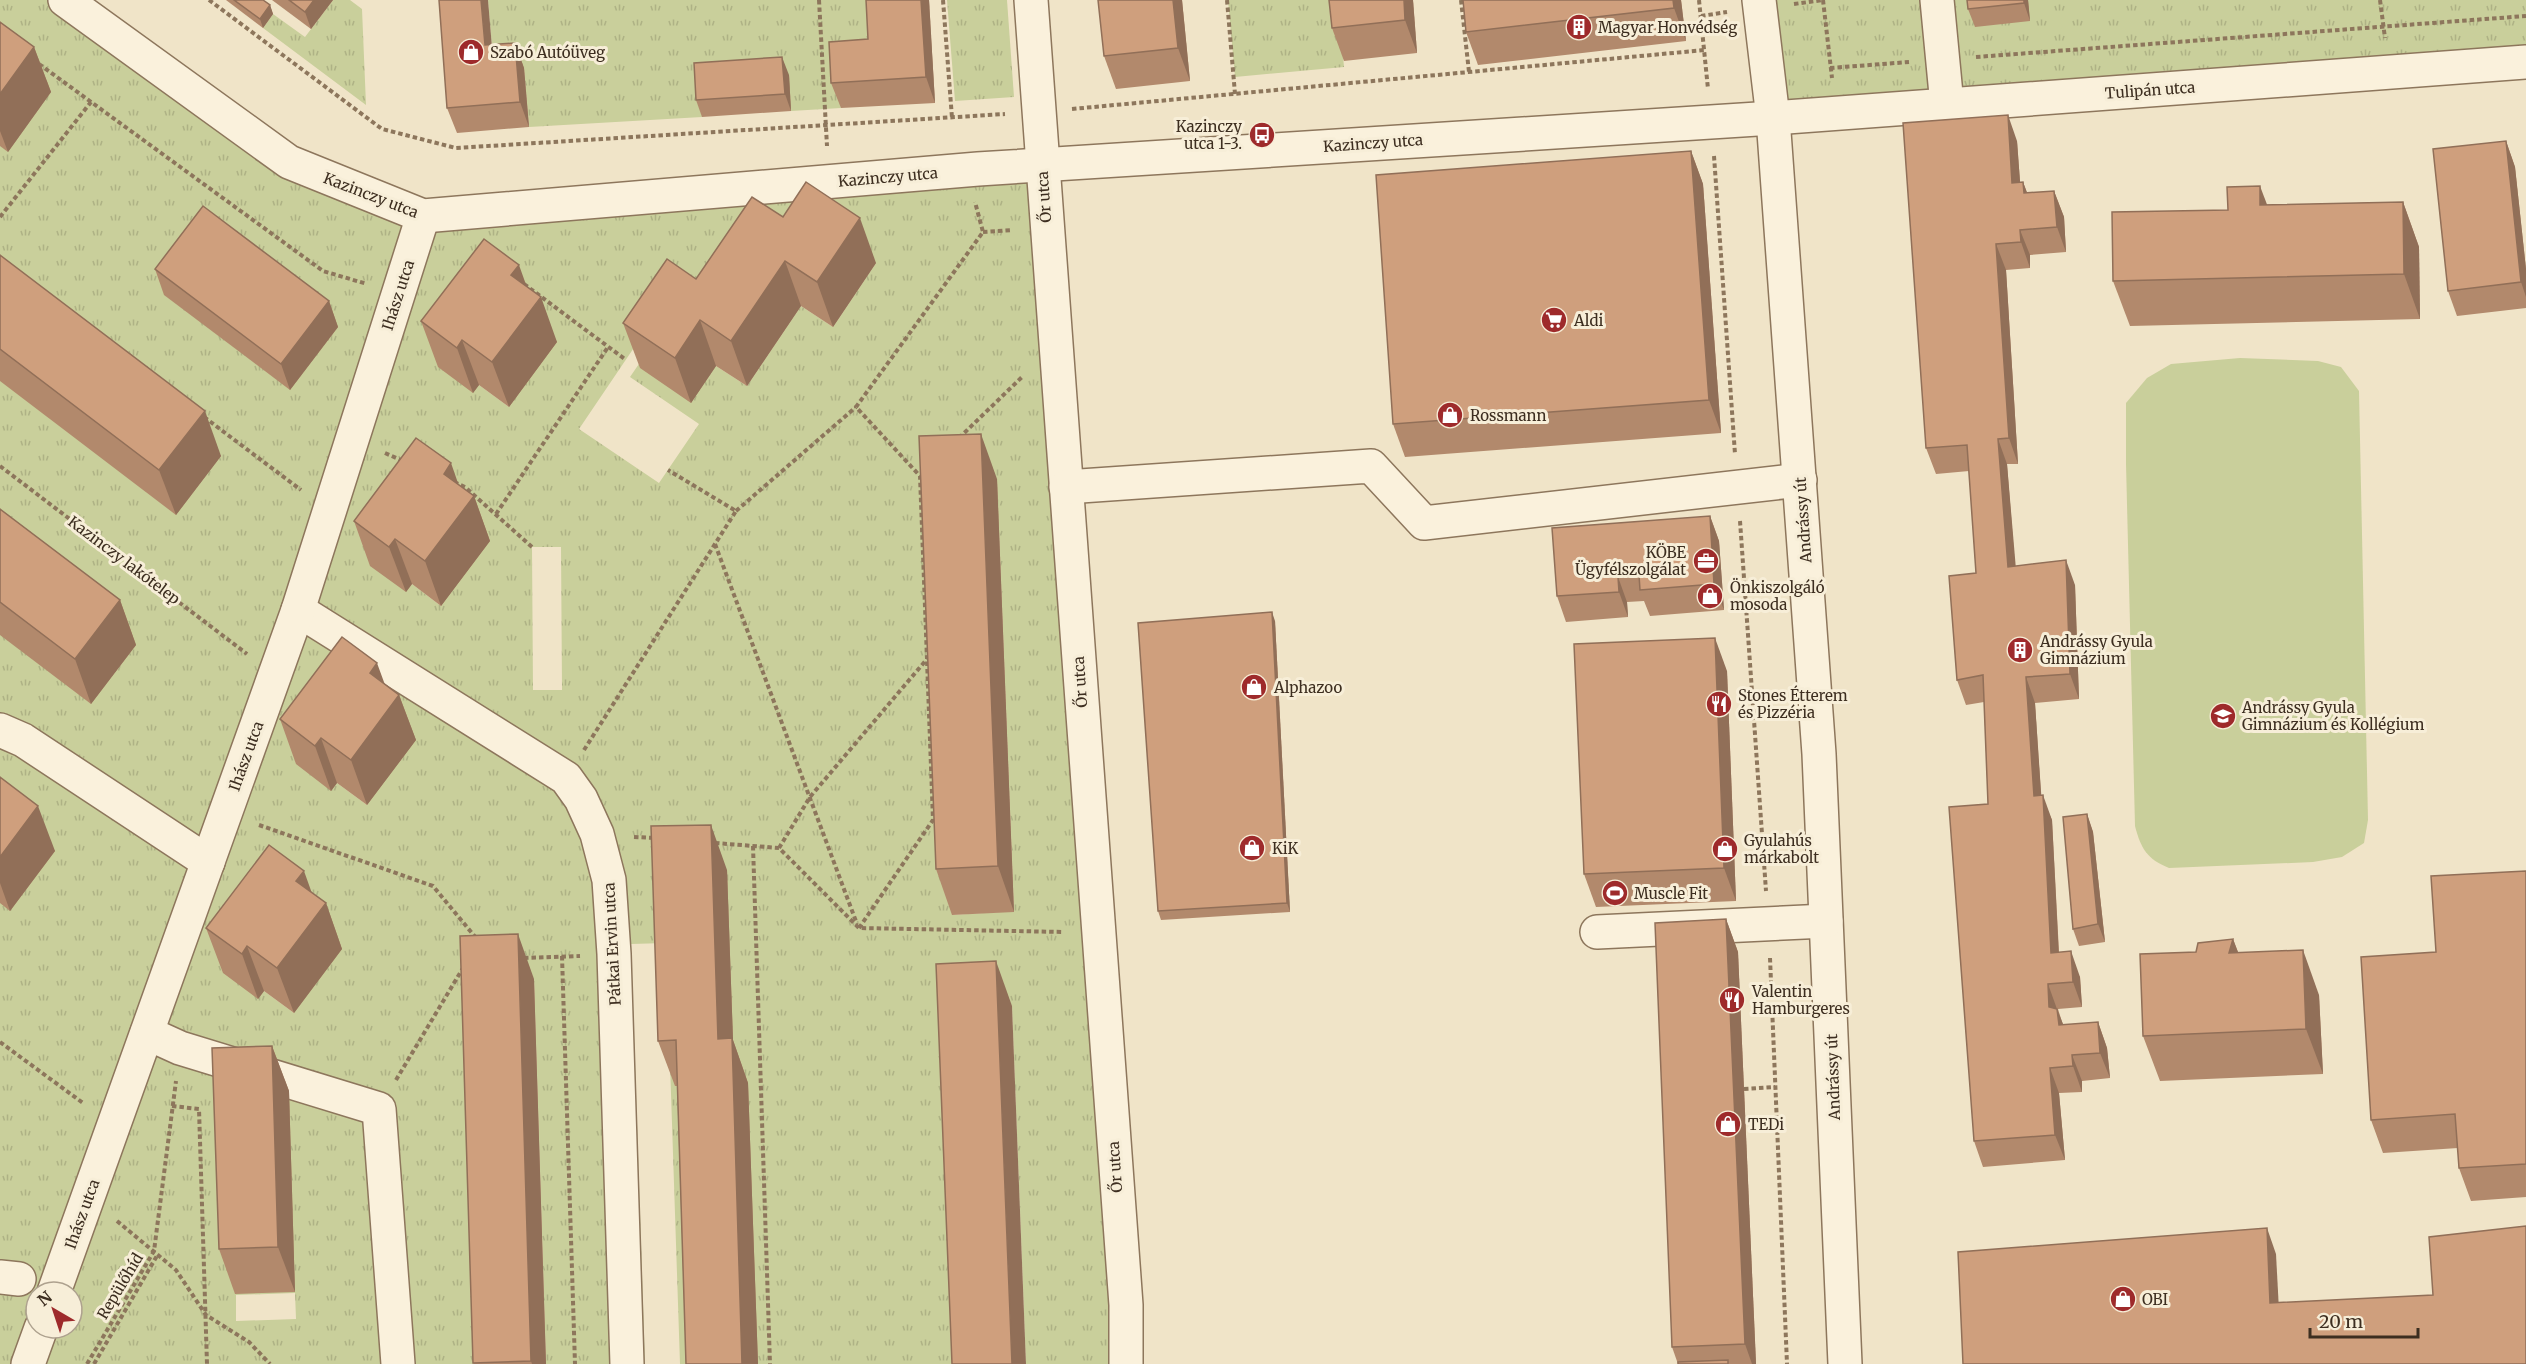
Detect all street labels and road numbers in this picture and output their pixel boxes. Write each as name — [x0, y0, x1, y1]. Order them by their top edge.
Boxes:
street label: Tulipán utca — [2104, 77, 2196, 103]
street label: Kazinczy utca — [1322, 130, 1424, 156]
street label: Kazinczy utca — [837, 163, 939, 191]
street label: Kazinczy utca — [321, 168, 421, 222]
street label: Őr utca — [1032, 171, 1055, 223]
street label: Ihász utca — [378, 257, 418, 333]
street label: Andrássy út — [1791, 476, 1816, 565]
street label: Kazinczy lakótelep — [64, 512, 184, 608]
street label: Őr utca — [1068, 656, 1091, 708]
street label: Ihász utca — [225, 718, 267, 794]
street label: Pátkai Ervin utca — [599, 882, 625, 1006]
street label: Andrássy út — [1822, 1033, 1844, 1121]
street label: Őr utca — [1103, 1141, 1126, 1193]
street label: Ihász utca — [61, 1176, 103, 1252]
street label: Repülőhíd — [93, 1249, 147, 1323]

